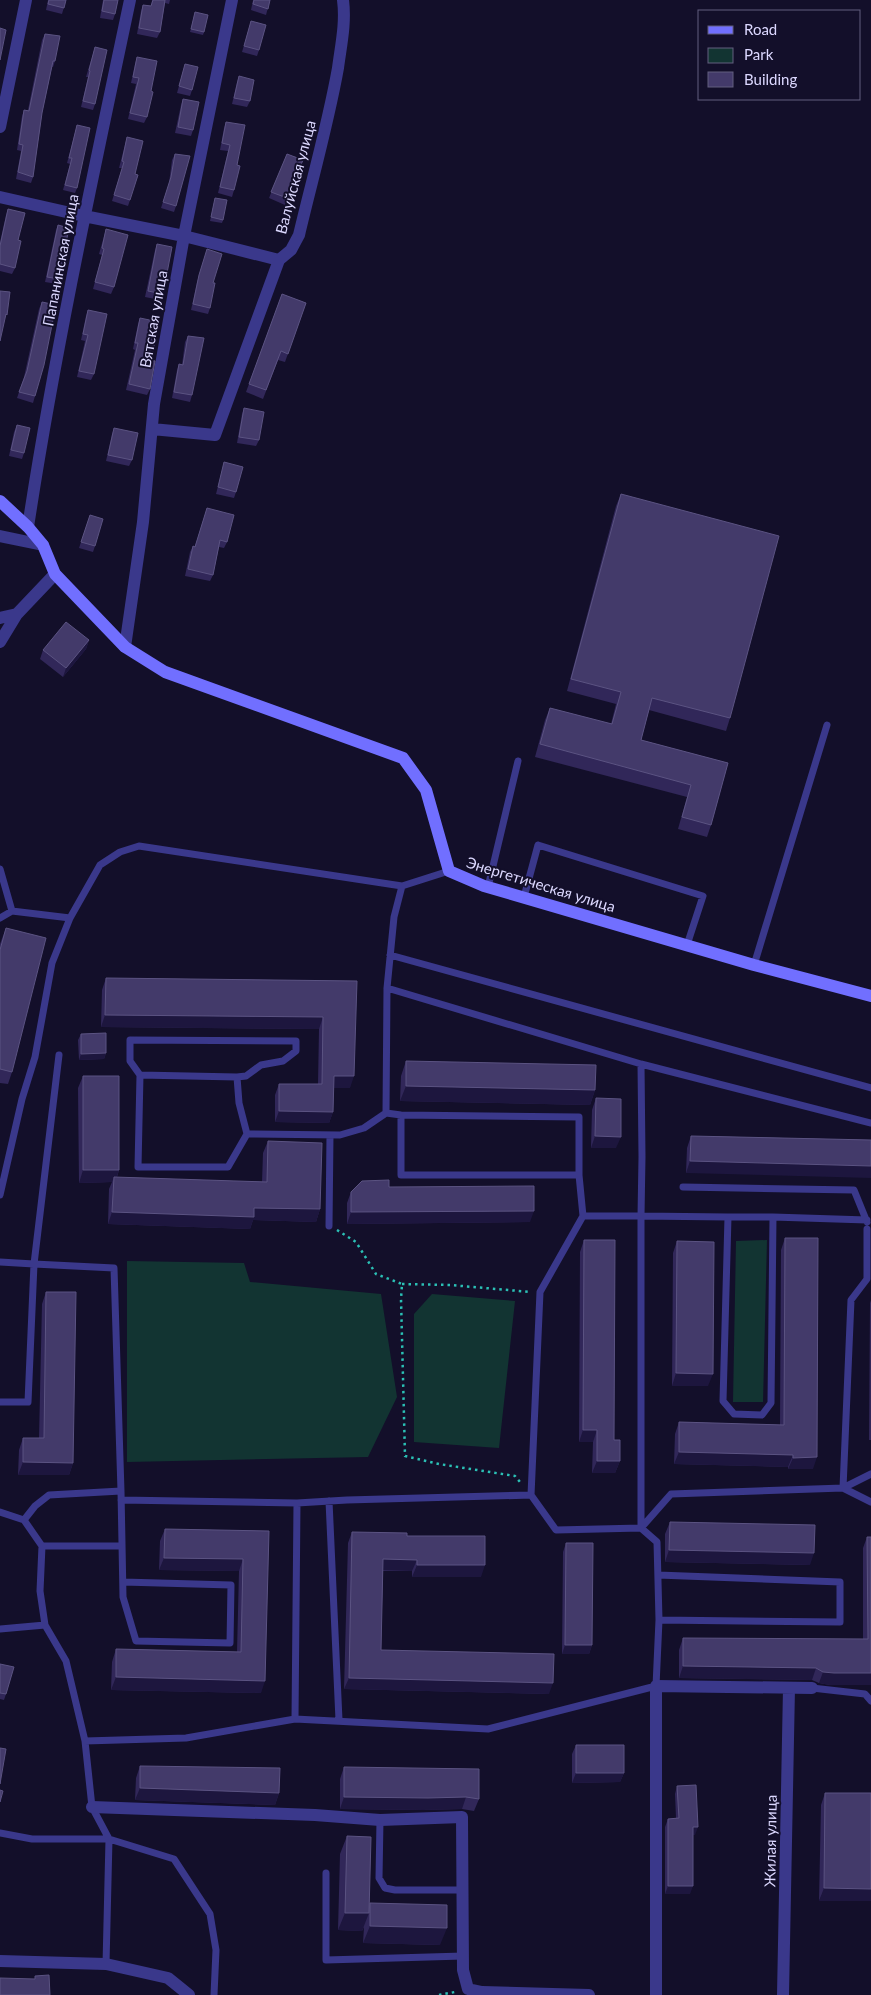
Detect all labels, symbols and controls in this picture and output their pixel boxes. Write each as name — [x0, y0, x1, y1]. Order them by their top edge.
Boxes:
legend — [698, 10, 861, 100]
text: Road — [744, 20, 777, 38]
text: Park — [744, 45, 774, 63]
text: Building — [744, 70, 797, 88]
street label: Валуйская улица — [271, 118, 319, 236]
street label: Папанинская улица — [38, 192, 82, 328]
street label: Вятская улица — [136, 269, 170, 369]
street label: Энергетическая улица — [464, 853, 618, 915]
street label: Жилая улица — [760, 1795, 780, 1887]

